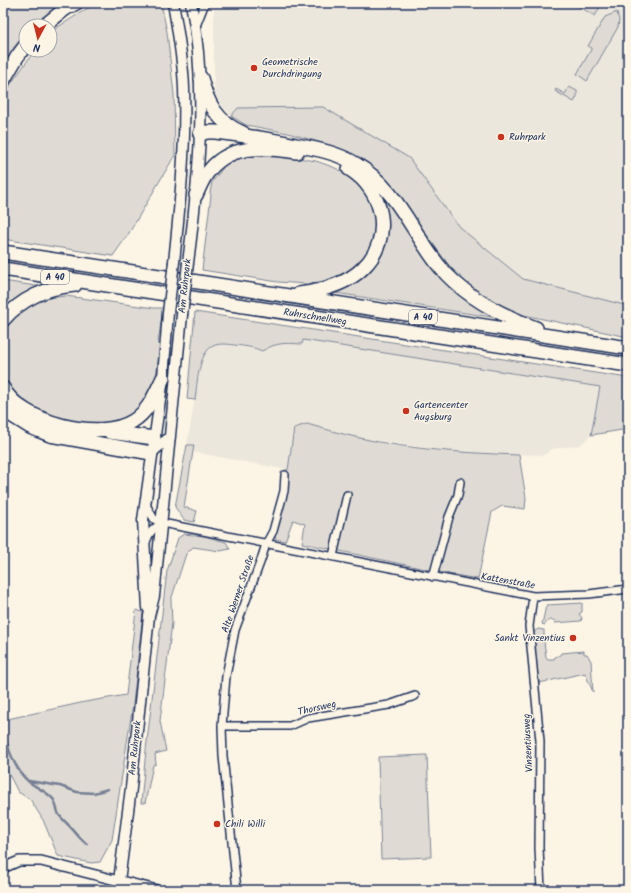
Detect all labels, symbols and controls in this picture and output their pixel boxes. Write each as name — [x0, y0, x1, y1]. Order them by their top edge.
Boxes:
north arrow — [18, 18, 58, 58]
text: N — [32, 38, 41, 56]
place label: Geometrische Durchdringung — [262, 54, 322, 82]
marker: Geometrische Durchdringung — [249, 63, 259, 73]
place label: Ruhrpark — [509, 129, 546, 145]
marker: Ruhrpark — [496, 132, 506, 142]
street label: Am Ruhrpark — [174, 258, 196, 314]
road number: A 40 — [41, 270, 69, 284]
street label: Ruhrschnellweg — [282, 304, 348, 330]
road number: A 40 — [409, 310, 437, 324]
place label: Gartencenter Augsburg — [414, 397, 468, 425]
marker: Gartencenter Augsburg — [401, 406, 411, 416]
street label: Alte Werner Straße — [217, 553, 259, 635]
street label: Kattenstraße — [480, 568, 537, 594]
place label: Sankt Vinzentius — [495, 630, 566, 646]
marker: Sankt Vinzentius — [568, 633, 578, 643]
street label: Thorsweg — [296, 696, 338, 720]
street label: Vinzentiusweg — [518, 713, 538, 773]
street label: Am Ruhrpark — [124, 720, 146, 776]
place label: Chili Willi — [225, 816, 266, 832]
marker: Chili Willi — [212, 819, 222, 829]

